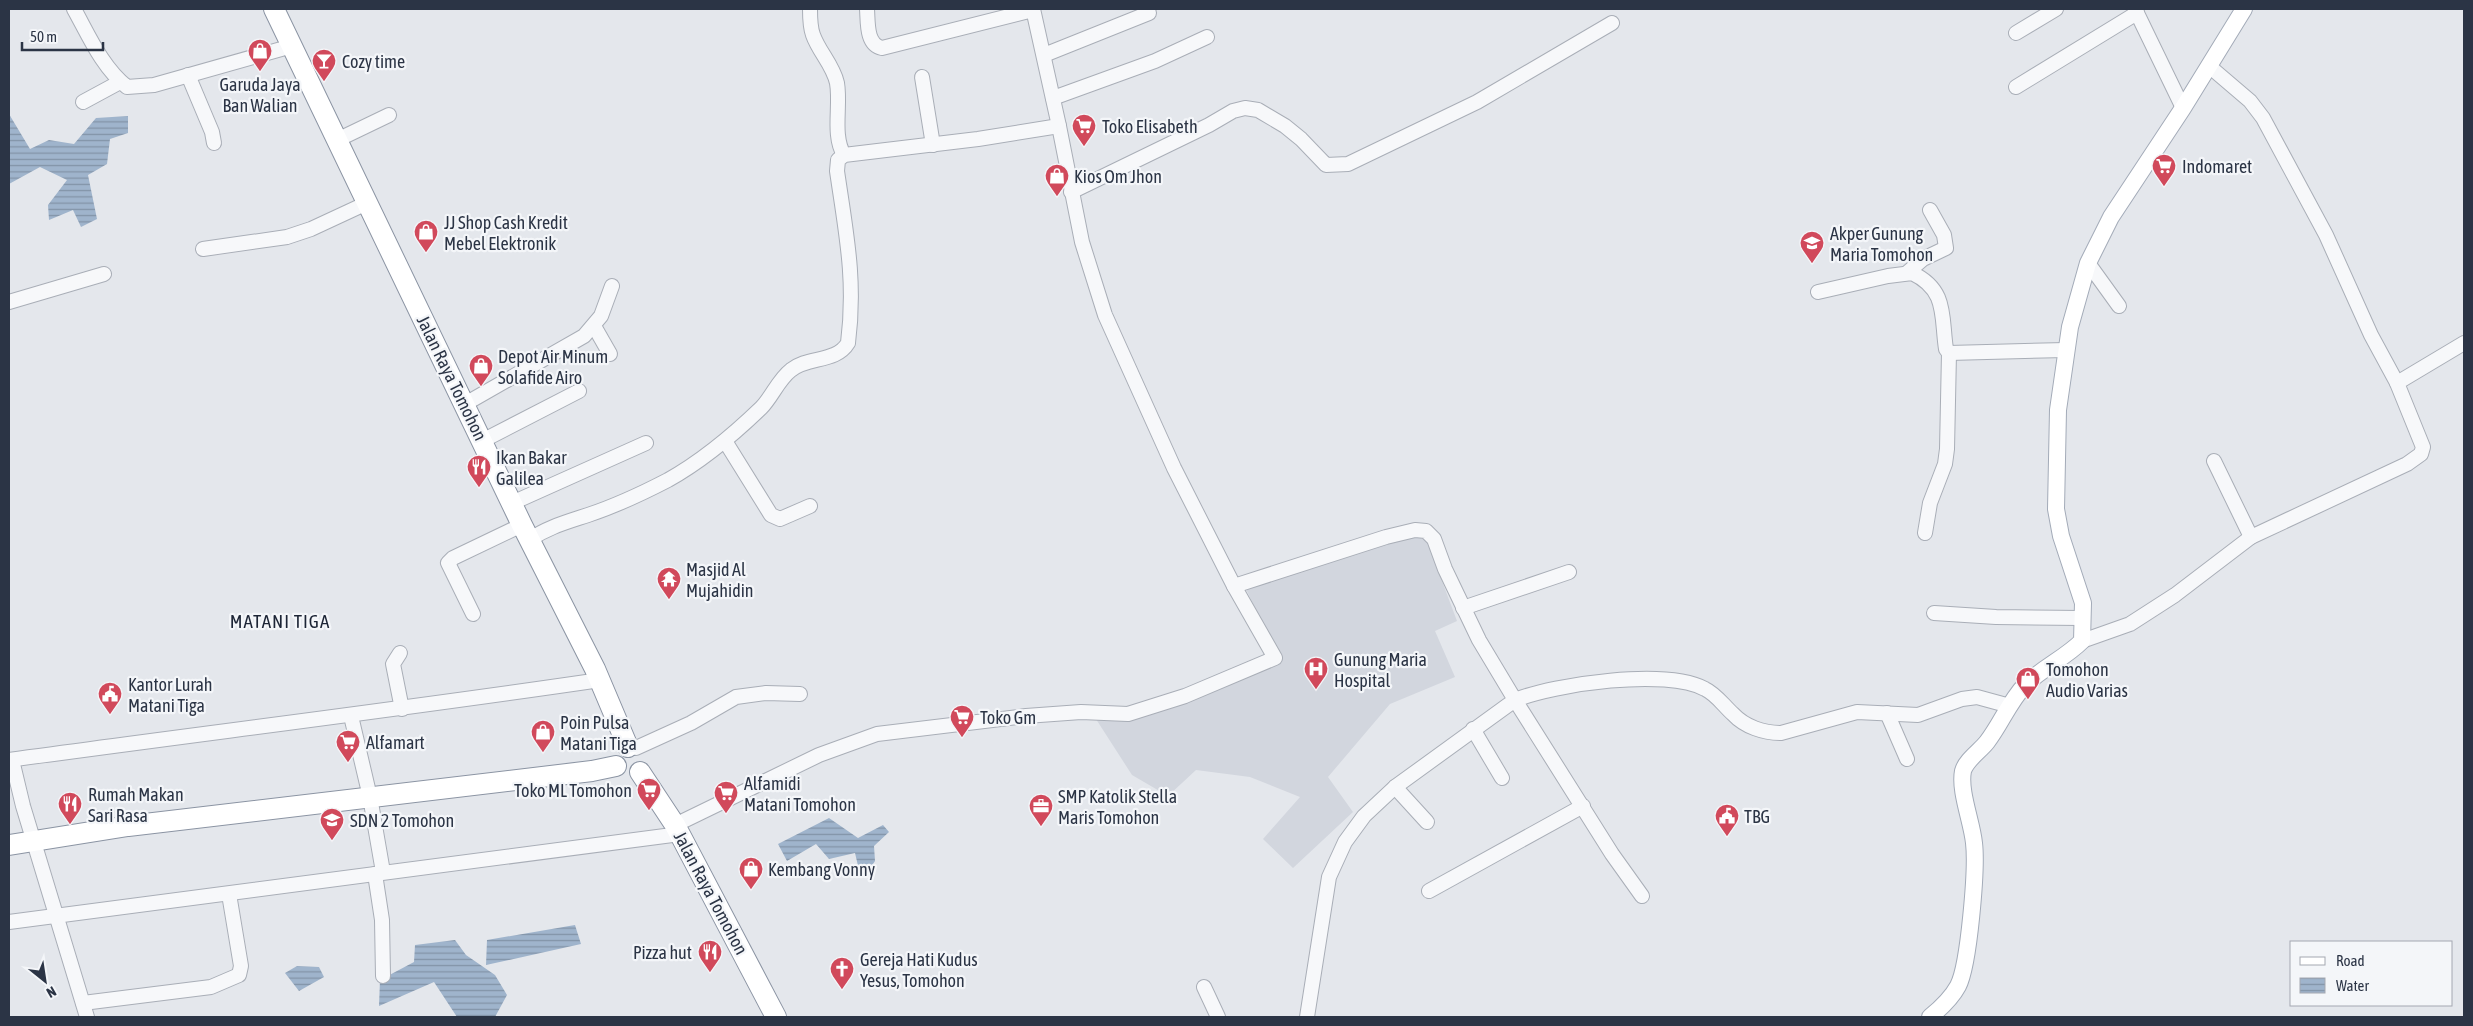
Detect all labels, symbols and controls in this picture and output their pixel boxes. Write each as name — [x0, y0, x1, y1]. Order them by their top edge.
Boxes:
scale bar — [22, 20, 104, 52]
text: 50 m — [30, 28, 57, 45]
shop icon: Garuda Jaya Ban Walian — [247, 38, 273, 72]
bar icon: Cozy time — [311, 48, 337, 82]
place label: Cozy time — [342, 51, 405, 72]
place label: Garuda Jaya Ban Walian — [219, 74, 301, 116]
supermarket icon: Toko Elisabeth — [1071, 113, 1097, 147]
place label: Toko Elisabeth — [1102, 116, 1198, 137]
supermarket icon: Indomaret — [2151, 153, 2177, 187]
place label: Indomaret — [2182, 156, 2252, 177]
shop icon: Kios Om Jhon — [1044, 163, 1070, 197]
place label: Kios Om Jhon — [1074, 166, 1162, 187]
place label: JJ Shop Cash Kredit Mebel Elektronik — [444, 212, 568, 254]
shop icon: JJ Shop Cash Kredit Mebel Elektronik — [413, 219, 439, 253]
place label: Akper Gunung Maria Tomohon — [1830, 223, 1933, 265]
school or university icon: Akper Gunung Maria Tomohon — [1799, 230, 1825, 264]
street label: Jalan Raya Tomohon — [413, 312, 491, 444]
place label: Depot Air Minum Solafide Airo — [498, 346, 608, 388]
shop icon: Depot Air Minum Solafide Airo — [468, 353, 494, 387]
place label: Ikan Bakar Galilea — [496, 447, 567, 489]
restaurant icon: Ikan Bakar Galilea — [466, 454, 492, 488]
place label: Masjid Al Mujahidin — [686, 559, 754, 601]
temple icon: Masjid Al Mujahidin — [656, 566, 682, 600]
district label: MATANI TIGA — [230, 610, 330, 632]
place label: Gunung Maria Hospital — [1334, 649, 1427, 691]
hospital icon: Gunung Maria Hospital — [1303, 656, 1329, 690]
place label: Tomohon Audio Varias — [2046, 659, 2128, 701]
shop icon: Tomohon Audio Varias — [2015, 666, 2041, 700]
place label: Kantor Lurah Matani Tiga — [128, 674, 213, 716]
public building icon: Kantor Lurah Matani Tiga — [97, 681, 123, 715]
supermarket icon: Toko Gm — [949, 704, 975, 738]
place label: Toko Gm — [980, 707, 1036, 728]
place label: Poin Pulsa Matani Tiga — [560, 712, 637, 754]
shop icon: Poin Pulsa Matani Tiga — [530, 719, 556, 753]
supermarket icon: Alfamart — [335, 729, 361, 763]
place label: Alfamart — [366, 732, 425, 753]
place label: Alfamidi Matani Tomohon — [744, 773, 856, 815]
supermarket icon: Toko ML Tomohon — [636, 777, 662, 811]
place label: Toko ML Tomohon — [514, 780, 632, 801]
supermarket icon: Alfamidi Matani Tomohon — [713, 780, 739, 814]
place label: Rumah Makan Sari Rasa — [88, 784, 184, 826]
place label: SMP Katolik Stella Maris Tomohon — [1058, 786, 1177, 828]
restaurant icon: Rumah Makan Sari Rasa — [57, 791, 83, 825]
office icon: SMP Katolik Stella Maris Tomohon — [1028, 793, 1054, 827]
public building icon: TBG — [1714, 803, 1740, 837]
place label: TBG — [1744, 806, 1770, 827]
school or university icon: SDN 2 Tomohon — [319, 807, 345, 841]
place label: SDN 2 Tomohon — [350, 810, 454, 831]
street label: Jalan Raya Tomohon — [670, 828, 752, 958]
shop icon: Kembang Vonny — [738, 856, 764, 890]
place label: Kembang Vonny — [768, 859, 875, 880]
restaurant icon: Pizza hut — [697, 939, 723, 973]
legend — [2290, 941, 2453, 1006]
place label: Pizza hut — [633, 942, 692, 963]
place label: Gereja Hati Kudus Yesus, Tomohon — [860, 949, 978, 991]
text: Road — [2336, 952, 2365, 969]
north arrow — [20, 956, 70, 1006]
church icon: Gereja Hati Kudus Yesus, Tomohon — [829, 956, 855, 990]
text: Water — [2336, 977, 2369, 994]
text: N — [44, 983, 59, 1001]

